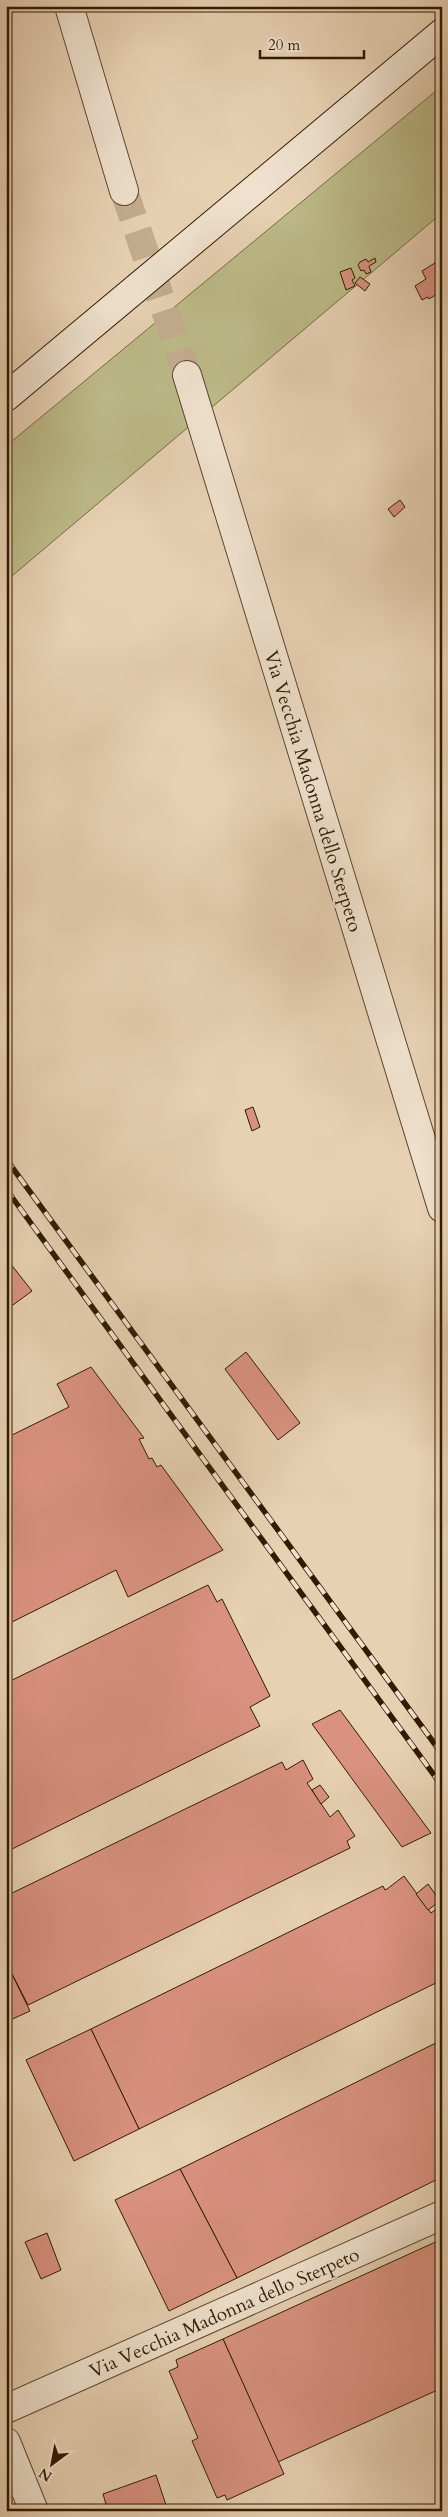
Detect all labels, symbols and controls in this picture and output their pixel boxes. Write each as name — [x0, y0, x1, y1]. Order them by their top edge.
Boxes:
scale bar — [260, 28, 364, 60]
text: 20 m — [268, 35, 300, 55]
street label: Via Vecchia Madonna dello Sterpeto — [258, 647, 368, 935]
street label: Via Vecchia Madonna dello Sterpeto — [85, 2241, 363, 2384]
north arrow — [28, 2440, 78, 2490]
text: N — [35, 2463, 56, 2486]

